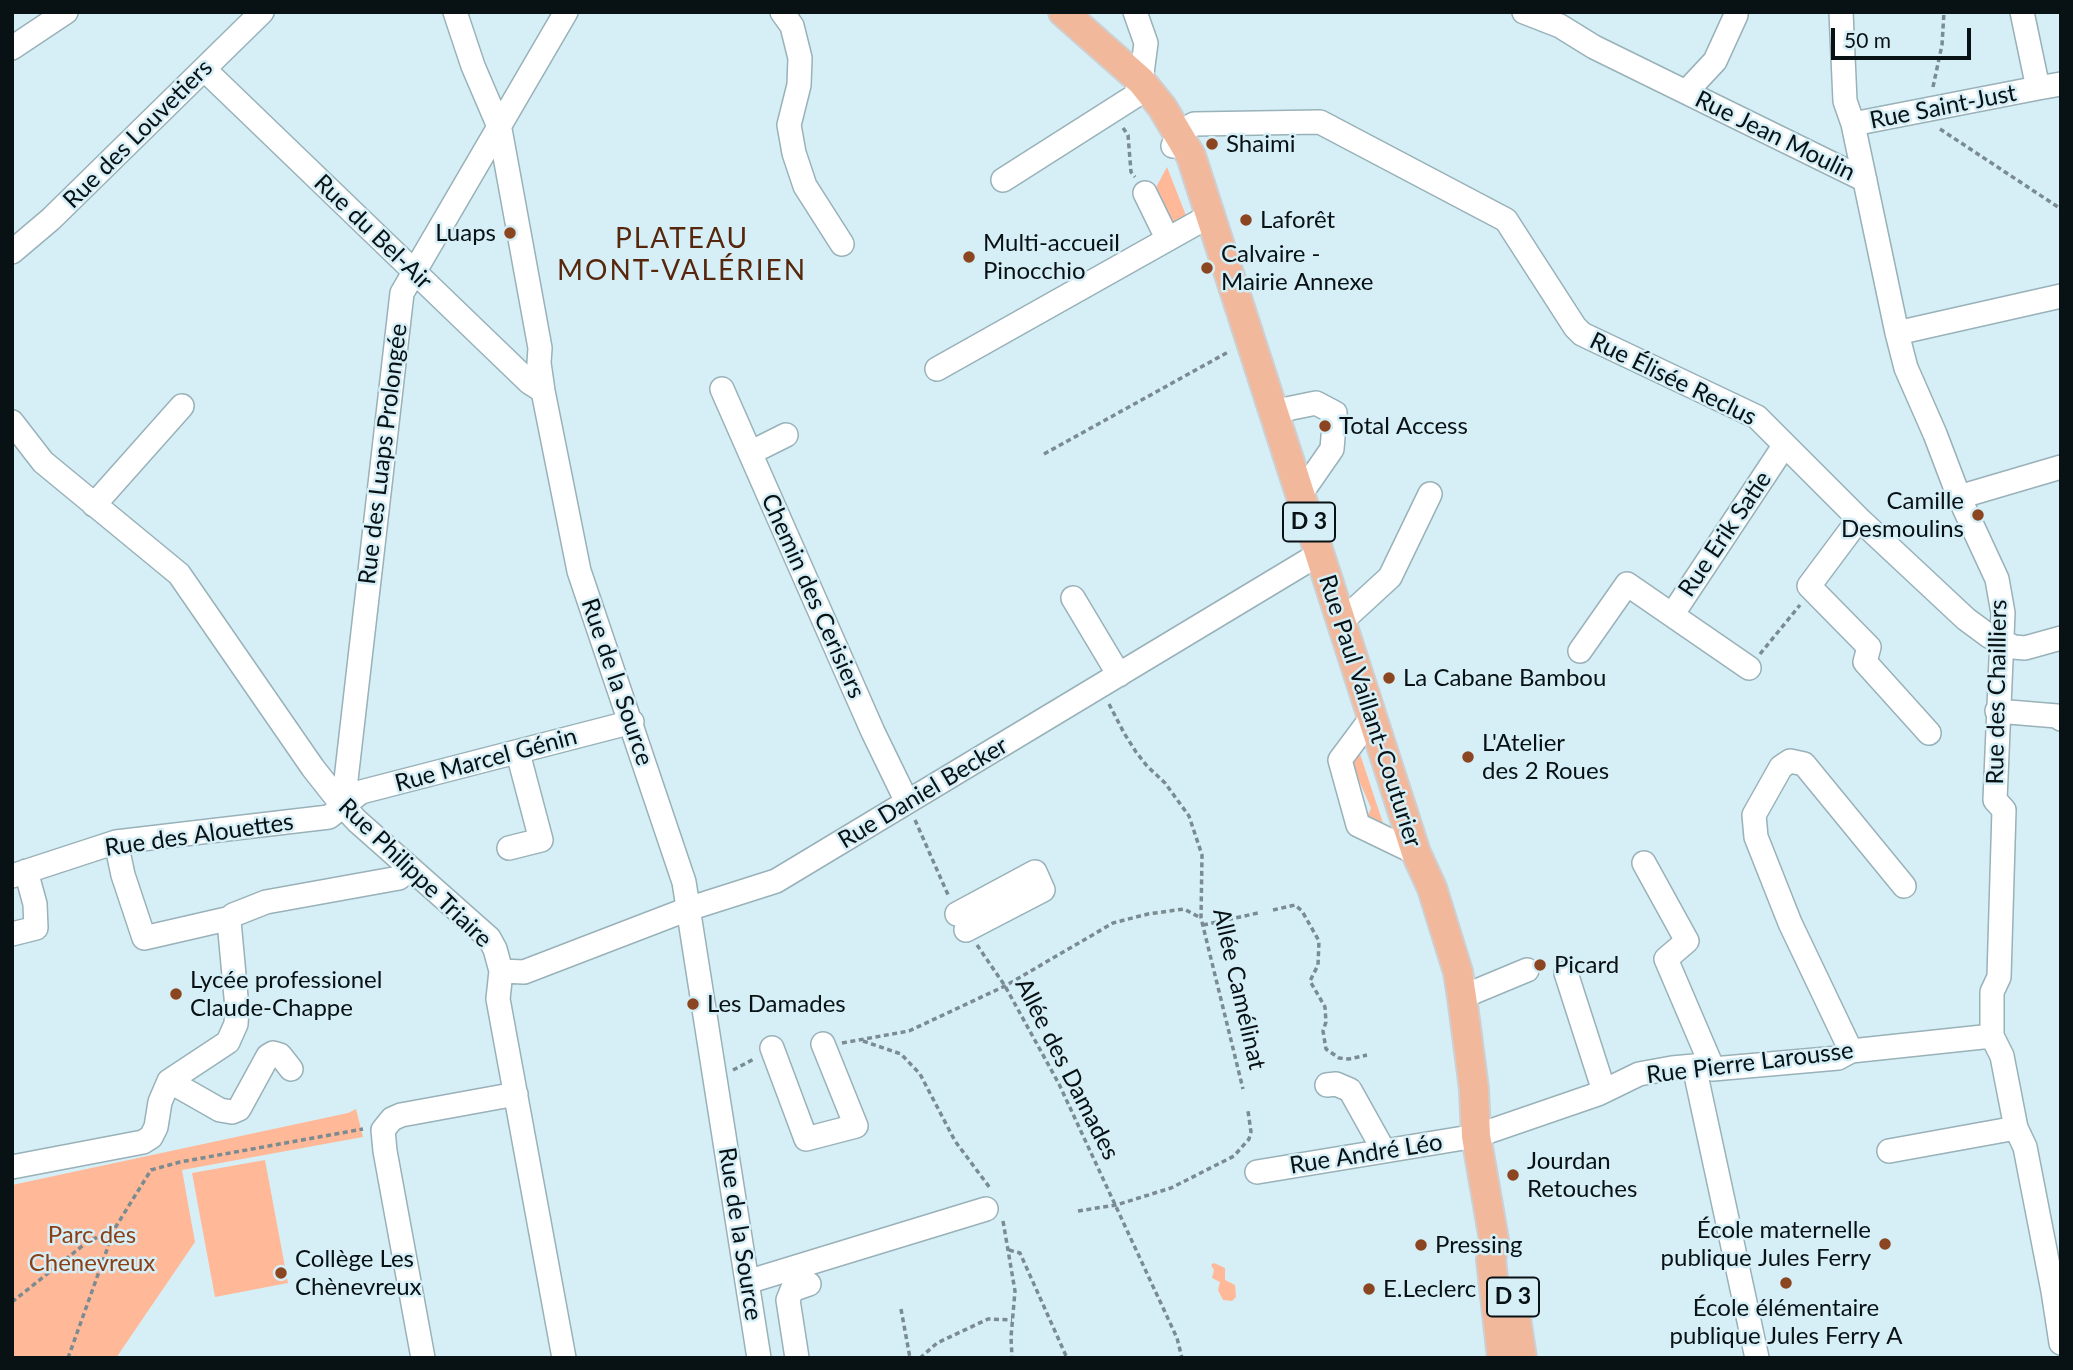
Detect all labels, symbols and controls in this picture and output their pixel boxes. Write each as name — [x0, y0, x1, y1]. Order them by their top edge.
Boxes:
scale bar — [1835, 14, 1975, 58]
text: 50 m — [1844, 27, 1891, 52]
street label: Rue des Louvetiers — [57, 53, 219, 215]
street label: Rue Saint-Just — [1867, 79, 2019, 135]
street label: Rue Jean Moulin — [1690, 85, 1860, 187]
place label: Shaimi — [1226, 130, 1295, 158]
marker: Shaimi — [1204, 136, 1220, 152]
street label: Rue du Bel-Air — [308, 169, 438, 295]
place label: Laforêt — [1260, 206, 1335, 234]
marker: Laforêt — [1238, 212, 1254, 228]
place label: Luaps — [435, 219, 496, 247]
district label: PLATEAU MONT-VALÉRIEN — [559, 222, 805, 288]
marker: Luaps — [502, 225, 518, 241]
place label: Multi-accueil Pinocchio — [983, 229, 1120, 285]
place label: Calvaire - Mairie Annexe — [1221, 240, 1374, 296]
marker: Multi-accueil Pinocchio — [961, 249, 977, 265]
marker: Calvaire - Mairie Annexe — [1199, 260, 1215, 276]
street label: Rue des Luaps Prolongée — [353, 322, 413, 586]
street label: Rue Élisée Reclus — [1585, 326, 1761, 432]
place label: Total Access — [1339, 412, 1468, 440]
marker: Total Access — [1317, 418, 1333, 434]
street label: Rue Erik Satie — [1672, 466, 1778, 602]
place label: Camille Desmoulins — [1841, 487, 1964, 543]
street label: Chemin des Cerisiers — [755, 489, 871, 703]
road number: D 3 — [1283, 502, 1335, 542]
marker: Camille Desmoulins — [1970, 507, 1986, 523]
street label: Rue Paul Vaillant-Couturier — [1312, 571, 1428, 851]
street label: Rue de la Source — [575, 595, 659, 769]
street label: Rue des Chailliers — [1981, 599, 2013, 785]
place label: La Cabane Bambou — [1403, 664, 1606, 692]
marker: La Cabane Bambou — [1381, 670, 1397, 686]
street label: Rue Marcel Génin — [392, 722, 580, 798]
place label: L'Atelier des 2 Roues — [1482, 729, 1609, 785]
street label: Rue Daniel Becker — [833, 731, 1013, 855]
marker: L'Atelier des 2 Roues — [1460, 749, 1476, 765]
street label: Rue Philippe Triaire — [332, 792, 498, 954]
street label: Rue des Alouettes — [103, 808, 295, 862]
street label: Allée Camélinat — [1206, 906, 1272, 1072]
place label: Picard — [1554, 951, 1619, 979]
marker: Picard — [1532, 957, 1548, 973]
place label: Lycée professionel Claude-Chappe — [190, 966, 382, 1022]
street label: Allée des Damades — [1009, 973, 1125, 1165]
marker: Lycée professionel Claude-Chappe — [168, 986, 184, 1002]
place label: Les Damades — [707, 990, 846, 1018]
marker: Les Damades — [685, 996, 701, 1012]
street label: Rue Pierre Larousse — [1645, 1036, 1855, 1090]
street label: Rue André Léo — [1287, 1128, 1445, 1180]
street label: Rue de la Source — [712, 1145, 768, 1323]
place label: Jourdan Retouches — [1527, 1147, 1637, 1203]
marker: Jourdan Retouches — [1505, 1167, 1521, 1183]
place label: École maternelle publique Jules Ferry — [1661, 1216, 1871, 1272]
park label: Parc des Chenevreux — [29, 1221, 155, 1277]
place label: Pressing — [1435, 1231, 1523, 1259]
marker: École maternelle publique Jules Ferry — [1877, 1236, 1893, 1252]
marker: Pressing — [1413, 1237, 1429, 1253]
place label: Collège Les Chènevreux — [295, 1245, 422, 1301]
marker: Collège Les Chènevreux — [273, 1265, 289, 1281]
place label: E.Leclerc — [1383, 1275, 1476, 1303]
marker: École élémentaire publique Jules Ferry A — [1778, 1275, 1794, 1291]
road number: D 3 — [1487, 1278, 1539, 1316]
marker: E.Leclerc — [1361, 1281, 1377, 1297]
place label: École élémentaire publique Jules Ferry A — [1670, 1294, 1902, 1350]

